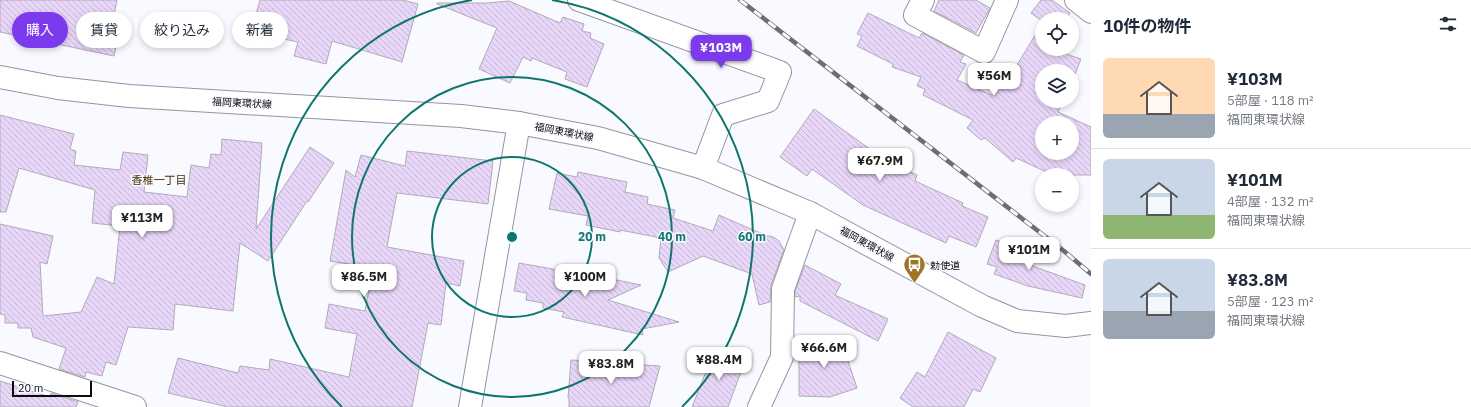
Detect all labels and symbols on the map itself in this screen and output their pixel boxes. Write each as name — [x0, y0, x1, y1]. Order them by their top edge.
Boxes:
pin: ¥103M — [693, 35, 749, 69]
pin: ¥56M — [970, 63, 1018, 97]
street label: 福岡東環状線 — [212, 95, 272, 111]
street label: 福岡東環状線 — [533, 120, 595, 144]
pin: ¥67.9M — [847, 148, 913, 182]
district label: 香椎一丁目 — [132, 173, 187, 187]
pin: ¥113M — [114, 205, 170, 239]
street label: 福岡東環状線 — [838, 224, 896, 264]
text: 20 m — [578, 229, 606, 244]
text: 40 m — [658, 229, 686, 244]
text: 60 m — [738, 229, 766, 244]
centre of rings — [505, 230, 519, 244]
pin: ¥101M — [1001, 237, 1057, 271]
bus stop icon: 勅使道 — [901, 252, 927, 285]
place label: 勅使道 — [930, 259, 960, 272]
pin: ¥86.5M — [331, 264, 397, 298]
pin: ¥100M — [557, 264, 613, 298]
pin: ¥66.6M — [791, 335, 857, 369]
pin: ¥88.4M — [686, 347, 752, 381]
pin: ¥83.8M — [578, 351, 644, 385]
scale bar — [12, 379, 92, 398]

